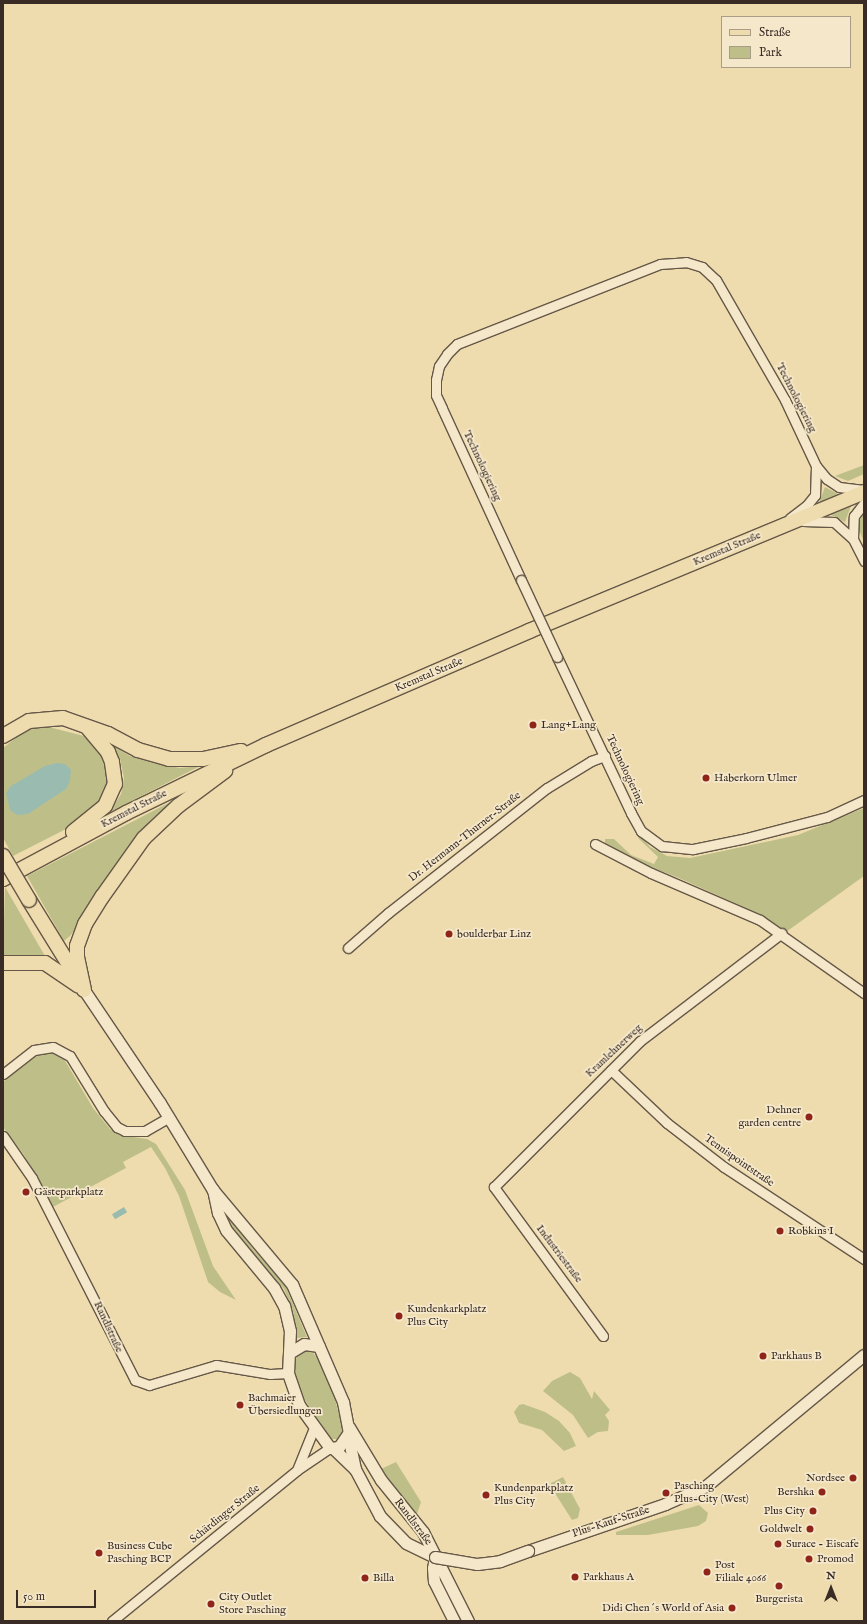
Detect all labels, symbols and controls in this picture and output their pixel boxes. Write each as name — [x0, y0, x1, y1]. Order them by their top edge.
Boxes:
legend — [721, 16, 851, 68]
text: Straße — [759, 25, 791, 40]
text: Park — [759, 45, 782, 60]
street label: Technologiering — [773, 361, 819, 435]
street label: Technologiering — [460, 429, 504, 503]
street label: Kremstal Straße — [691, 529, 763, 569]
street label: Kremstal Straße — [393, 655, 465, 695]
place label: Lang+Lang — [541, 718, 596, 732]
marker: Lang+Lang — [528, 720, 538, 730]
street label: Technologiering — [603, 733, 647, 807]
place label: Haberkorn Ulmer — [714, 771, 797, 785]
marker: Haberkorn Ulmer — [701, 773, 711, 783]
street label: Kremstal Straße — [99, 787, 169, 831]
street label: Dr. Hermann-Thurner-Straße — [406, 789, 524, 885]
place label: boulderbar Linz — [457, 927, 531, 941]
marker: boulderbar Linz — [444, 929, 454, 939]
street label: Kramlehnerweg — [583, 1022, 645, 1080]
place label: Dehner garden centre — [739, 1104, 801, 1130]
marker: Dehner garden centre — [804, 1112, 814, 1122]
street label: Tennispointstraße — [702, 1132, 776, 1190]
place label: Gästeparkplatz — [34, 1185, 103, 1199]
marker: Gästeparkplatz — [21, 1187, 31, 1197]
street label: Industriestraße — [533, 1222, 585, 1286]
place label: Robkins I — [788, 1224, 834, 1238]
marker: Robkins I — [775, 1226, 785, 1236]
street label: Randlstraße — [90, 1299, 126, 1355]
place label: Kundenkarkplatz Plus City — [407, 1303, 486, 1329]
marker: Kundenkarkplatz Plus City — [394, 1311, 404, 1321]
place label: Parkhaus B — [771, 1349, 822, 1363]
marker: Parkhaus B — [758, 1351, 768, 1361]
place label: Bachmaier Übersiedlungen — [248, 1392, 322, 1418]
marker: Bachmaier Übersiedlungen — [235, 1400, 245, 1410]
place label: Nordsee — [806, 1471, 845, 1485]
marker: Nordsee — [848, 1473, 858, 1483]
place label: Pasching Plus-City (West) — [674, 1480, 749, 1506]
street label: Schärdinger Straße — [187, 1482, 263, 1546]
place label: Kundenparkplatz Plus City — [494, 1482, 573, 1508]
place label: Bershka — [777, 1485, 814, 1499]
marker: Bershka — [817, 1487, 827, 1497]
marker: Pasching Plus-City (West) — [661, 1488, 671, 1498]
marker: Kundenparkplatz Plus City — [481, 1490, 491, 1500]
street label: Randlstraße — [391, 1496, 435, 1548]
street label: Plus-Kauf-Straße — [571, 1503, 651, 1541]
place label: Plus City — [764, 1504, 805, 1518]
marker: Plus City — [808, 1506, 818, 1516]
place label: Goldwelt — [760, 1522, 802, 1536]
marker: Goldwelt — [805, 1524, 815, 1534]
place label: Surace - Eiscafe — [786, 1537, 859, 1551]
marker: Surace - Eiscafe — [773, 1539, 783, 1549]
place label: Business Cube Pasching BCP — [107, 1540, 172, 1566]
marker: Business Cube Pasching BCP — [94, 1548, 104, 1558]
place label: Promod — [817, 1552, 854, 1566]
marker: Promod — [804, 1554, 814, 1564]
place label: Post Filiale 4066 — [715, 1559, 766, 1585]
marker: Post Filiale 4066 — [702, 1567, 712, 1577]
north arrow — [811, 1568, 851, 1608]
text: N — [826, 1569, 836, 1583]
place label: Parkhaus A — [583, 1570, 634, 1584]
place label: Billa — [373, 1571, 394, 1585]
marker: Parkhaus A — [570, 1572, 580, 1582]
marker: Billa — [360, 1573, 370, 1583]
marker: Burgerista — [774, 1581, 784, 1591]
scale bar — [18, 1582, 98, 1608]
text: 50 m — [23, 1589, 45, 1604]
place label: City Outlet Store Pasching — [219, 1591, 286, 1617]
place label: Burgerista — [755, 1592, 803, 1606]
marker: City Outlet Store Pasching — [206, 1599, 216, 1609]
place label: Didi Chen´s World of Asia — [602, 1601, 724, 1615]
marker: Didi Chen´s World of Asia — [727, 1603, 737, 1613]

